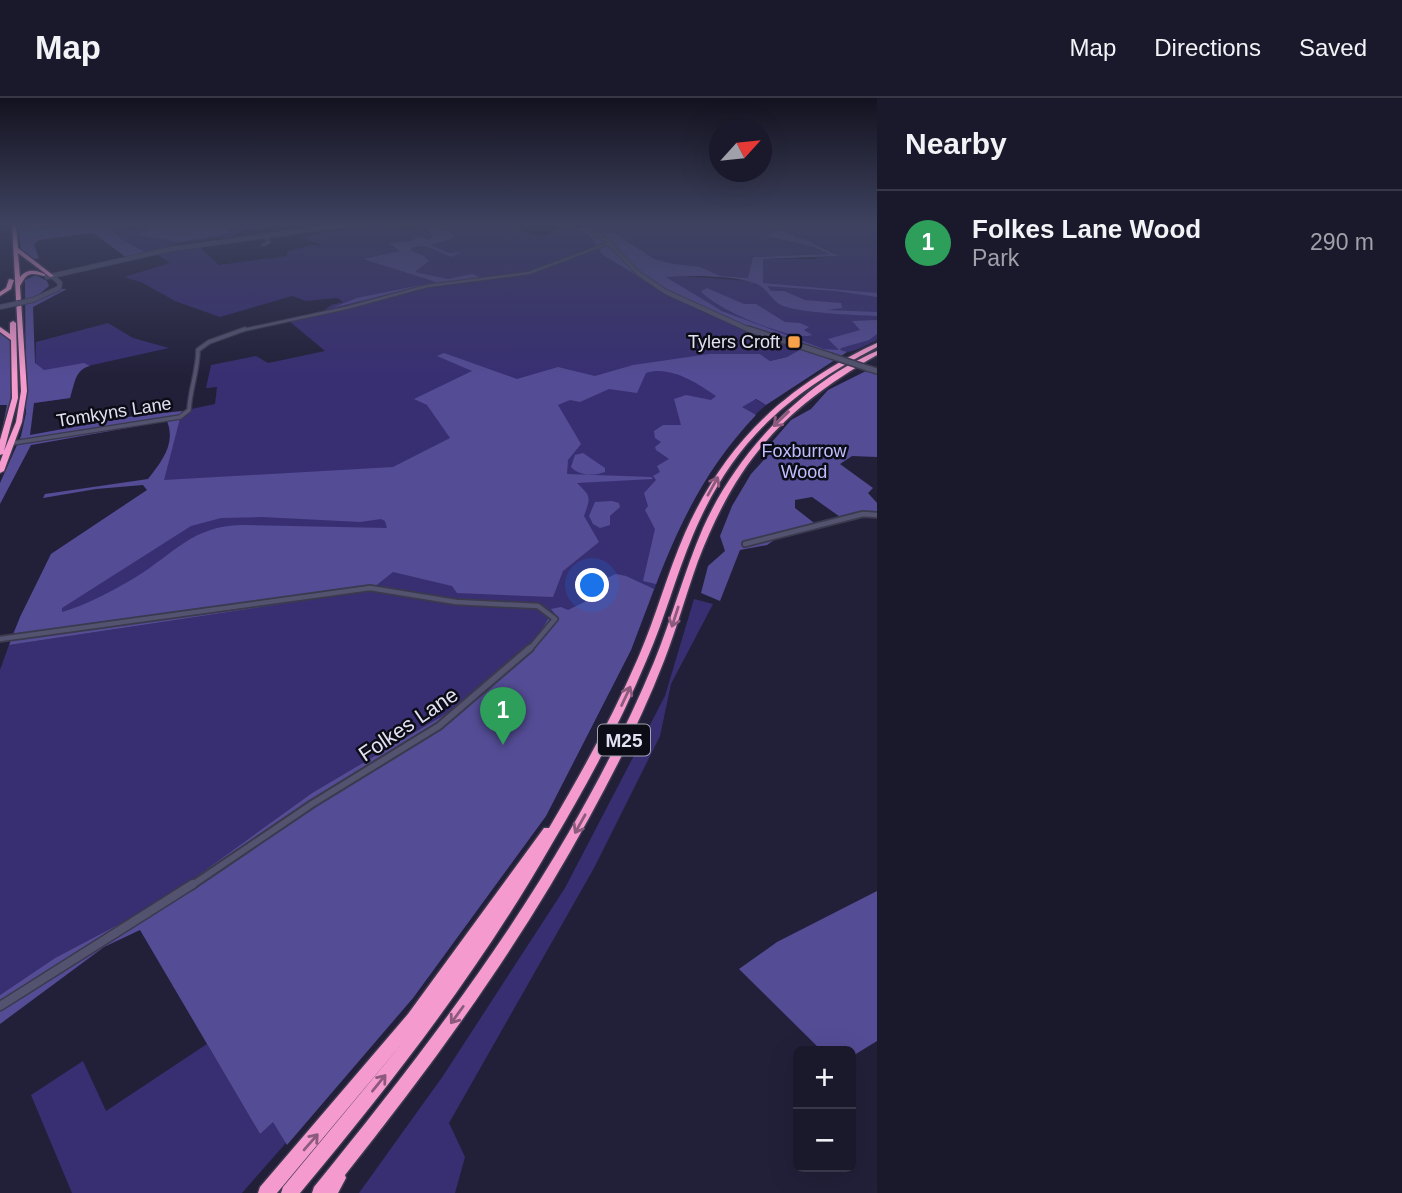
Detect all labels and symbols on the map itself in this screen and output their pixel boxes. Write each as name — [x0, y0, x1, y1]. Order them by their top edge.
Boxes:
north arrow — [709, 119, 772, 182]
place label: Tylers Croft — [688, 332, 780, 352]
marker: Tylers Croft — [786, 334, 802, 350]
street label: Tomkyns Lane — [55, 393, 173, 431]
one-way arrow — [773, 411, 790, 428]
park label: Foxburrow Wood — [761, 441, 848, 482]
one-way arrow — [707, 476, 720, 497]
your location — [575, 568, 609, 602]
one-way arrow — [667, 606, 680, 628]
street label: Folkes Lane — [354, 682, 462, 766]
one-way arrow — [619, 686, 633, 707]
pin: 1 — [480, 687, 526, 745]
road number: M25 — [598, 724, 650, 755]
one-way arrow — [573, 813, 587, 833]
one-way arrow — [449, 1005, 464, 1024]
one-way arrow — [371, 1075, 386, 1093]
one-way arrow — [303, 1133, 319, 1151]

